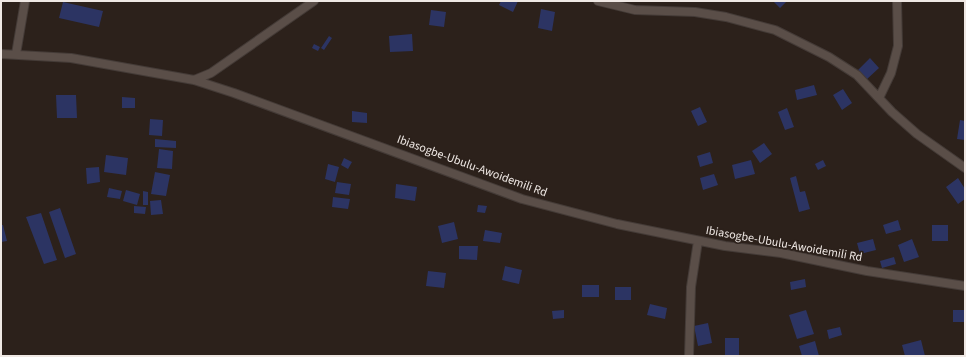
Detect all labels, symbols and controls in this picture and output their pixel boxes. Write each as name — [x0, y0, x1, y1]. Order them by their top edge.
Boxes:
street label: Ibiasogbe-Ubulu-Awoidemili Rd — [394, 131, 550, 201]
street label: Ibiasogbe-Ubulu-Awoidemili Rd — [704, 222, 864, 266]

